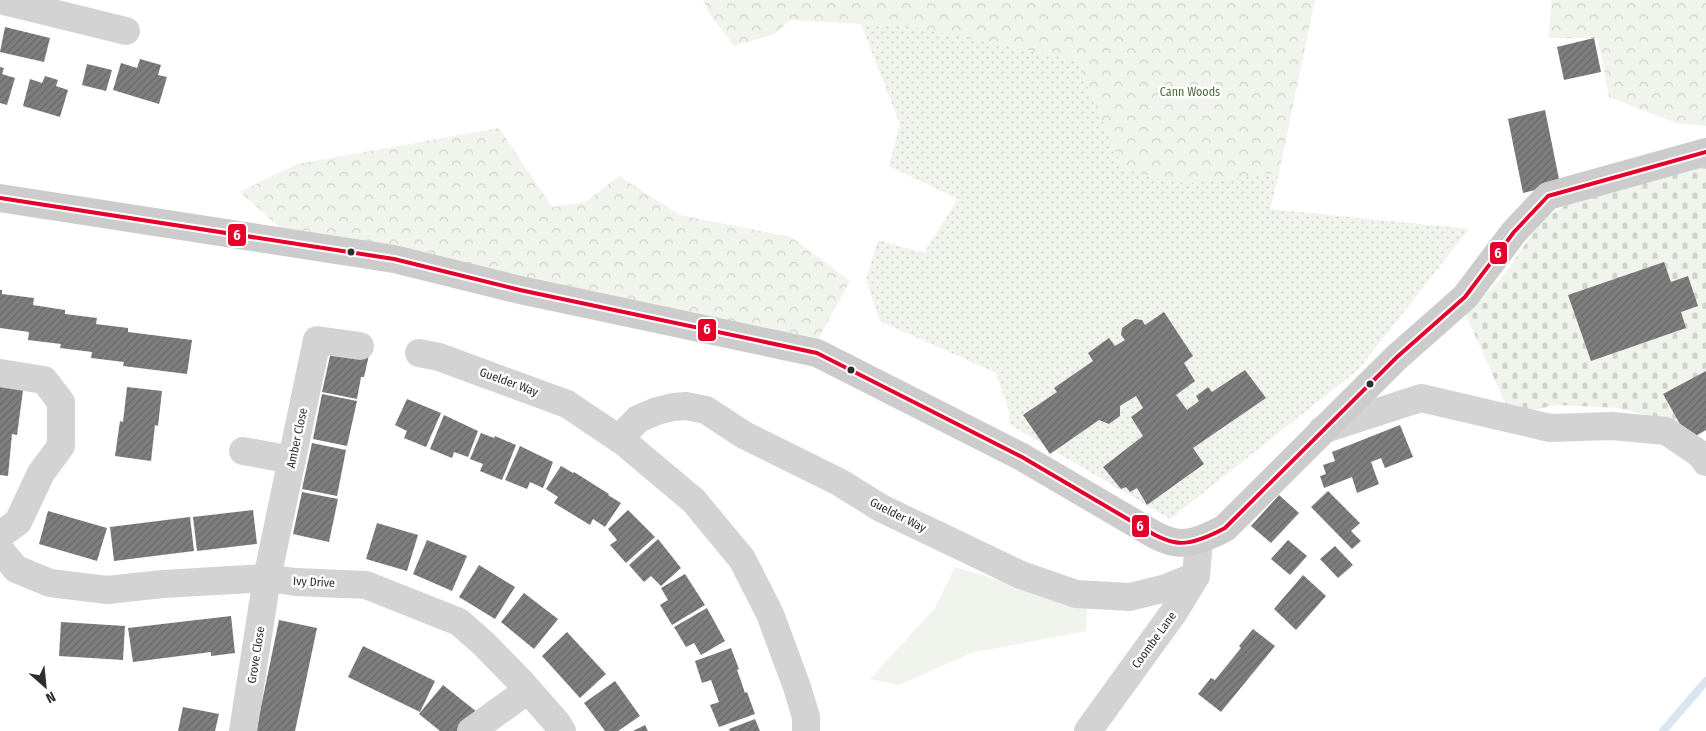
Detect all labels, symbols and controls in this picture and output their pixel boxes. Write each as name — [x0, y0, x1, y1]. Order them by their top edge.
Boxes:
park label: Cann Woods — [1160, 85, 1220, 99]
line badge: 6 — [227, 223, 247, 247]
text: 6 — [233, 227, 241, 244]
line badge: 6 — [1489, 241, 1508, 265]
text: 6 — [1494, 245, 1502, 262]
unlabelled marker — [346, 247, 356, 257]
line badge: 6 — [697, 318, 717, 342]
text: 6 — [703, 321, 711, 338]
street label: Guelder Way — [478, 365, 541, 399]
unlabelled marker — [846, 365, 856, 375]
unlabelled marker — [1365, 379, 1375, 389]
street label: Amber Close — [284, 406, 310, 469]
street label: Guelder Way — [868, 495, 929, 535]
line badge: 6 — [1131, 514, 1150, 538]
text: 6 — [1136, 518, 1144, 535]
street label: Ivy Drive — [293, 574, 335, 590]
street label: Coombe Lane — [1129, 609, 1179, 671]
street label: Grove Close — [245, 625, 267, 684]
north arrow — [20, 661, 70, 711]
text: N — [43, 688, 58, 707]

